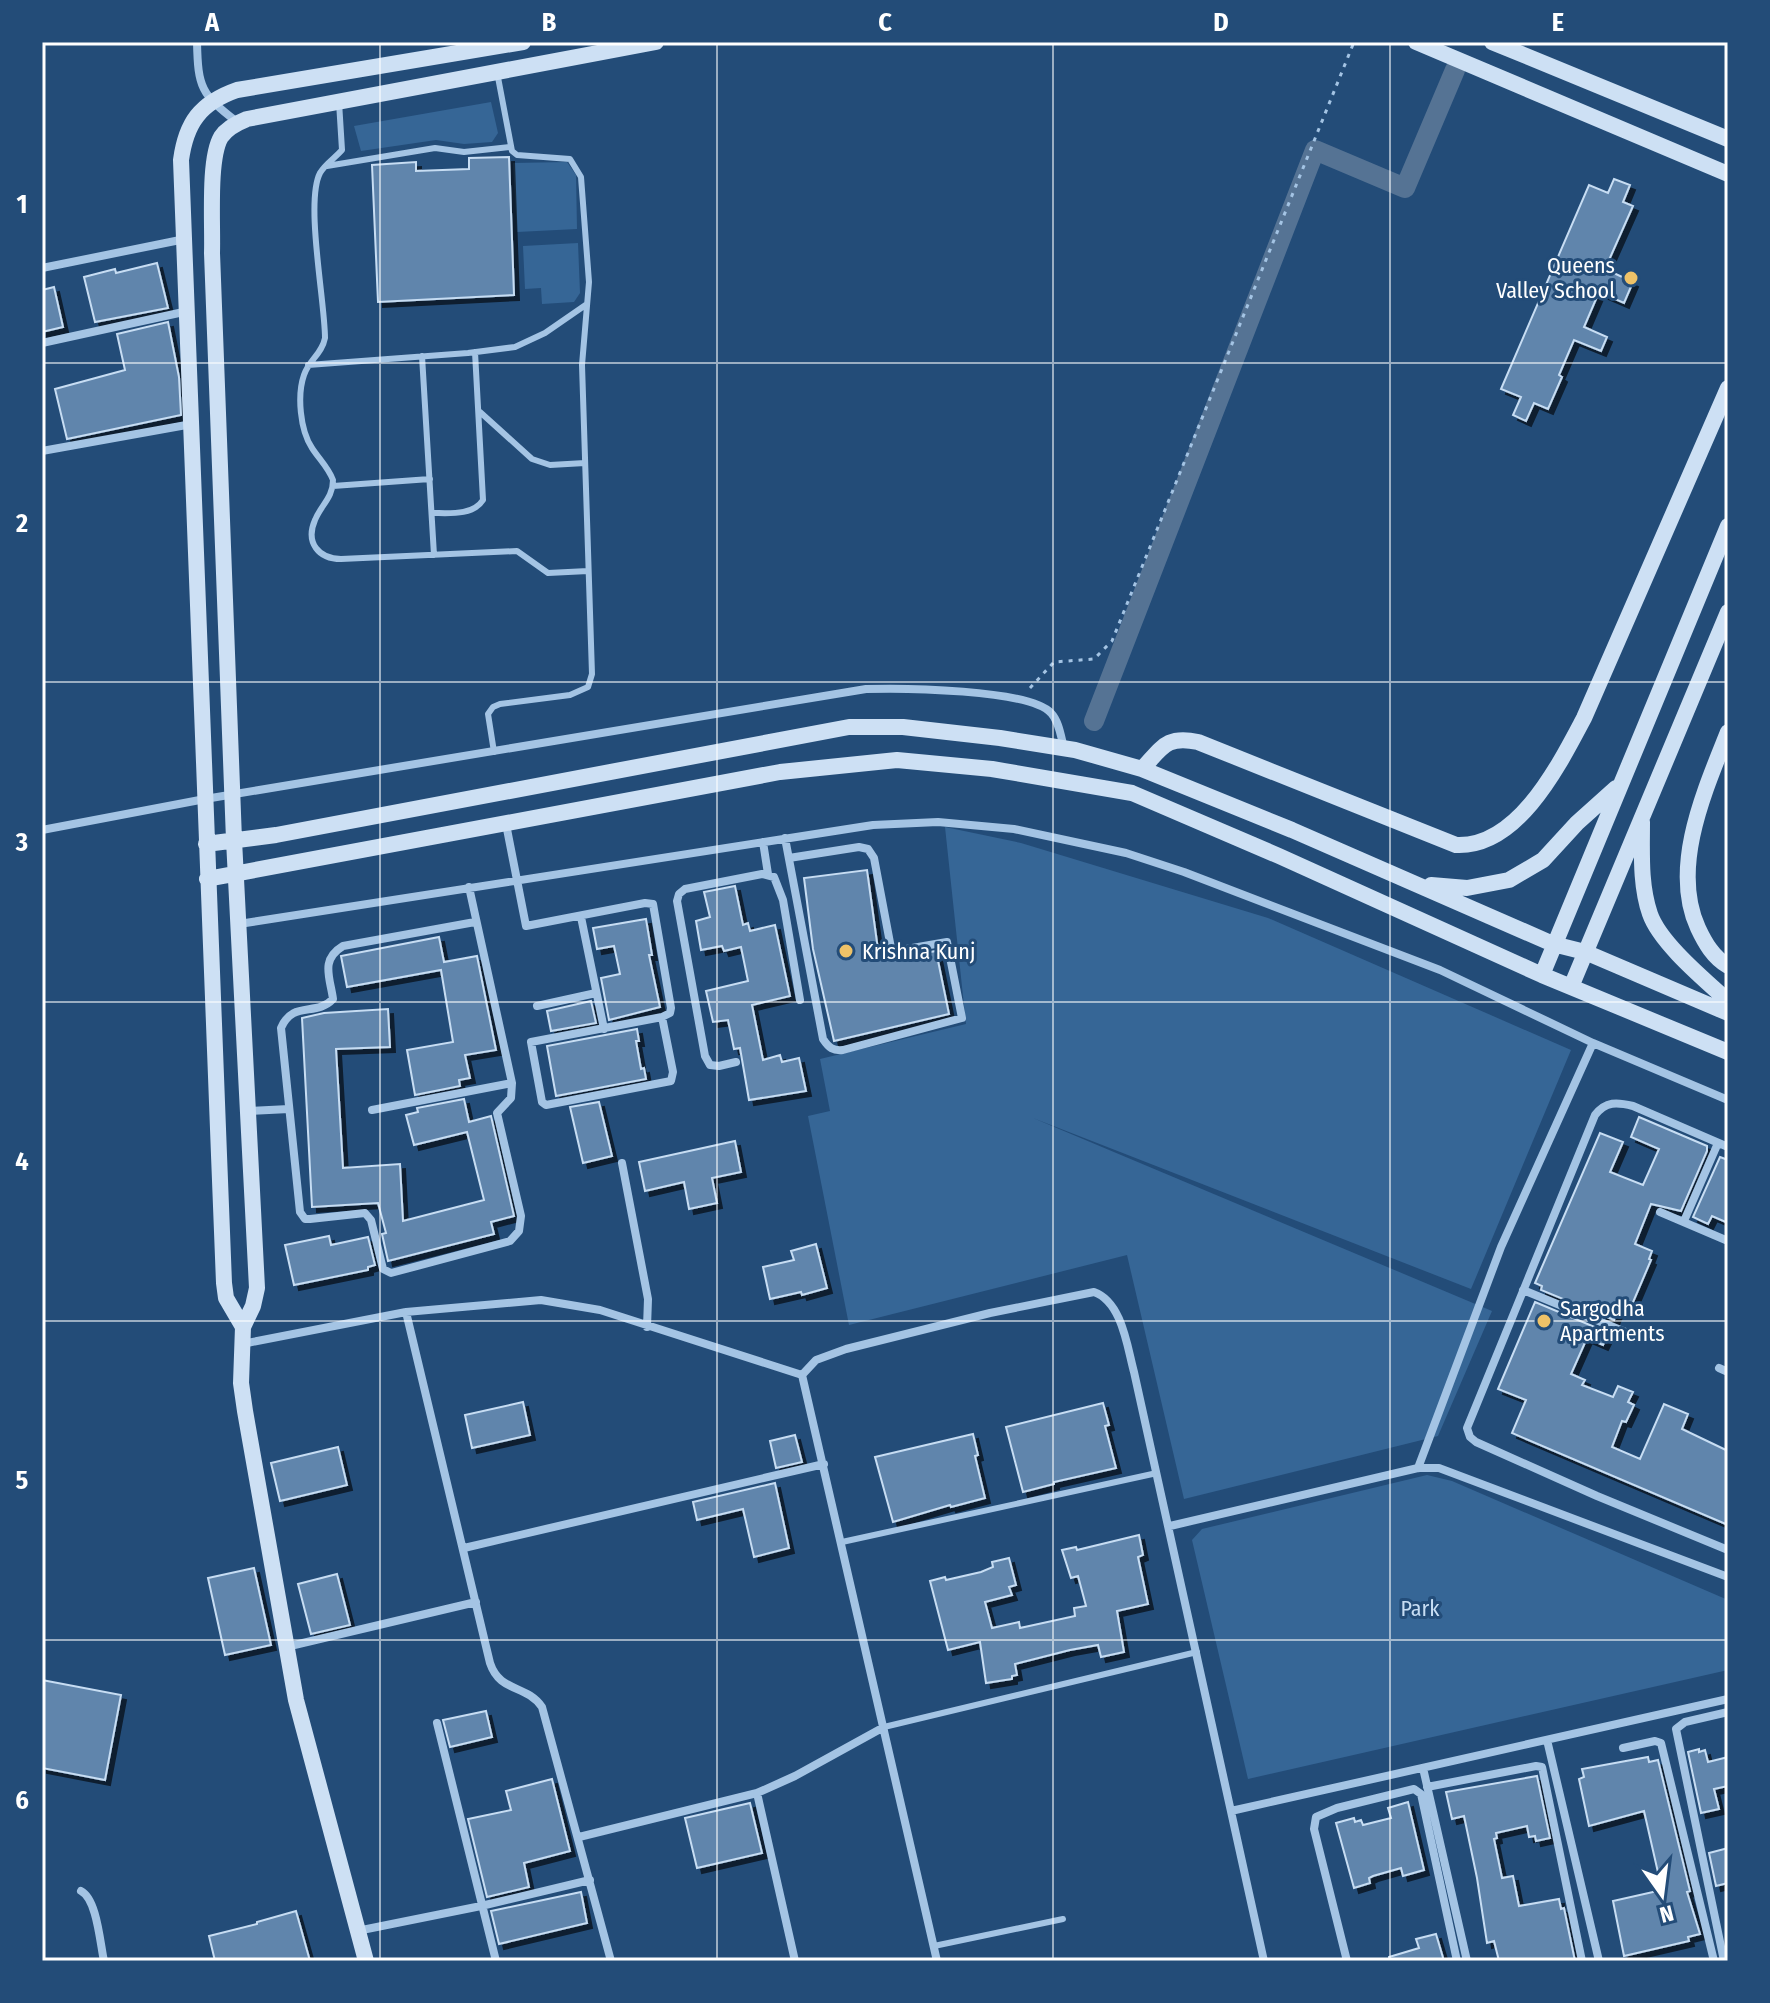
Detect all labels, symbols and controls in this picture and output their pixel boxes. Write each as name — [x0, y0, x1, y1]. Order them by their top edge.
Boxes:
text: A — [204, 7, 220, 38]
text: B — [542, 7, 557, 38]
text: C — [878, 7, 892, 38]
text: D — [1213, 7, 1229, 38]
text: E — [1552, 7, 1564, 38]
text: 1 — [17, 189, 28, 220]
place label: Queens Valley School — [1496, 252, 1615, 304]
marker: Queens Valley School — [1622, 269, 1640, 287]
text: 2 — [15, 508, 28, 539]
text: 3 — [15, 827, 28, 858]
place label: Krishna Kunj — [862, 938, 975, 965]
marker: Krishna Kunj — [837, 942, 855, 960]
text: 4 — [15, 1146, 29, 1177]
place label: Sargodha Apartments — [1560, 1295, 1665, 1347]
marker: Sargodha Apartments — [1535, 1312, 1553, 1330]
text: 5 — [16, 1465, 29, 1496]
park label: Park — [1400, 1595, 1440, 1622]
text: 6 — [15, 1785, 29, 1816]
north arrow — [1622, 1855, 1702, 1935]
text: N — [1657, 1899, 1676, 1929]

